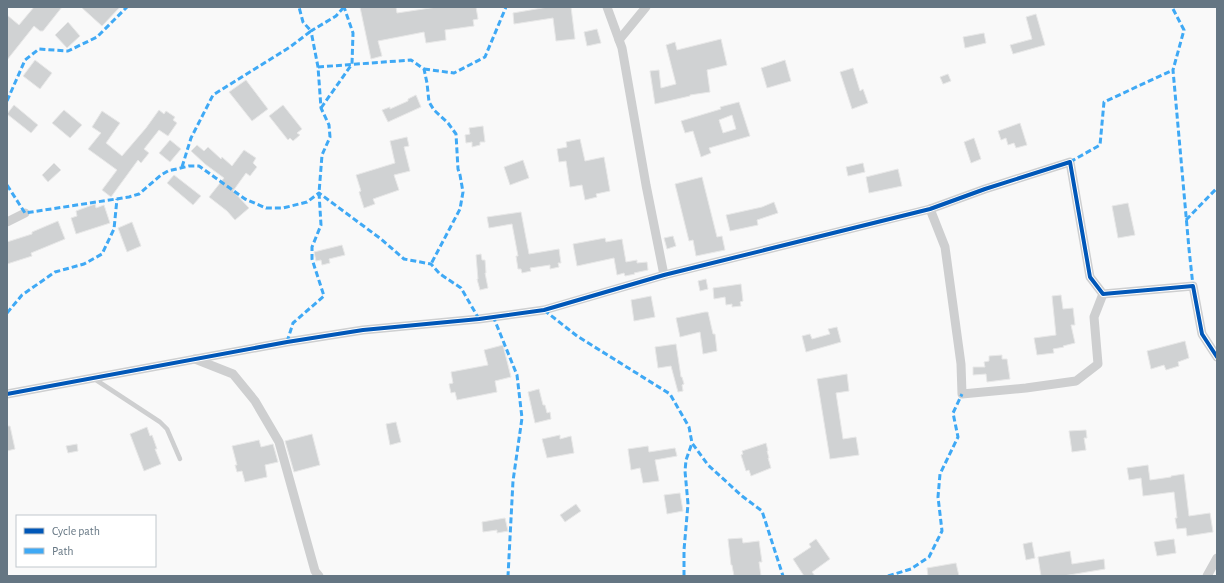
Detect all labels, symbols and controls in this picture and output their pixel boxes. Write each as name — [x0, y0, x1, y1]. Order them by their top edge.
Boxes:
legend — [16, 515, 156, 567]
text: Cycle path — [52, 525, 100, 538]
text: Path — [52, 545, 74, 557]

